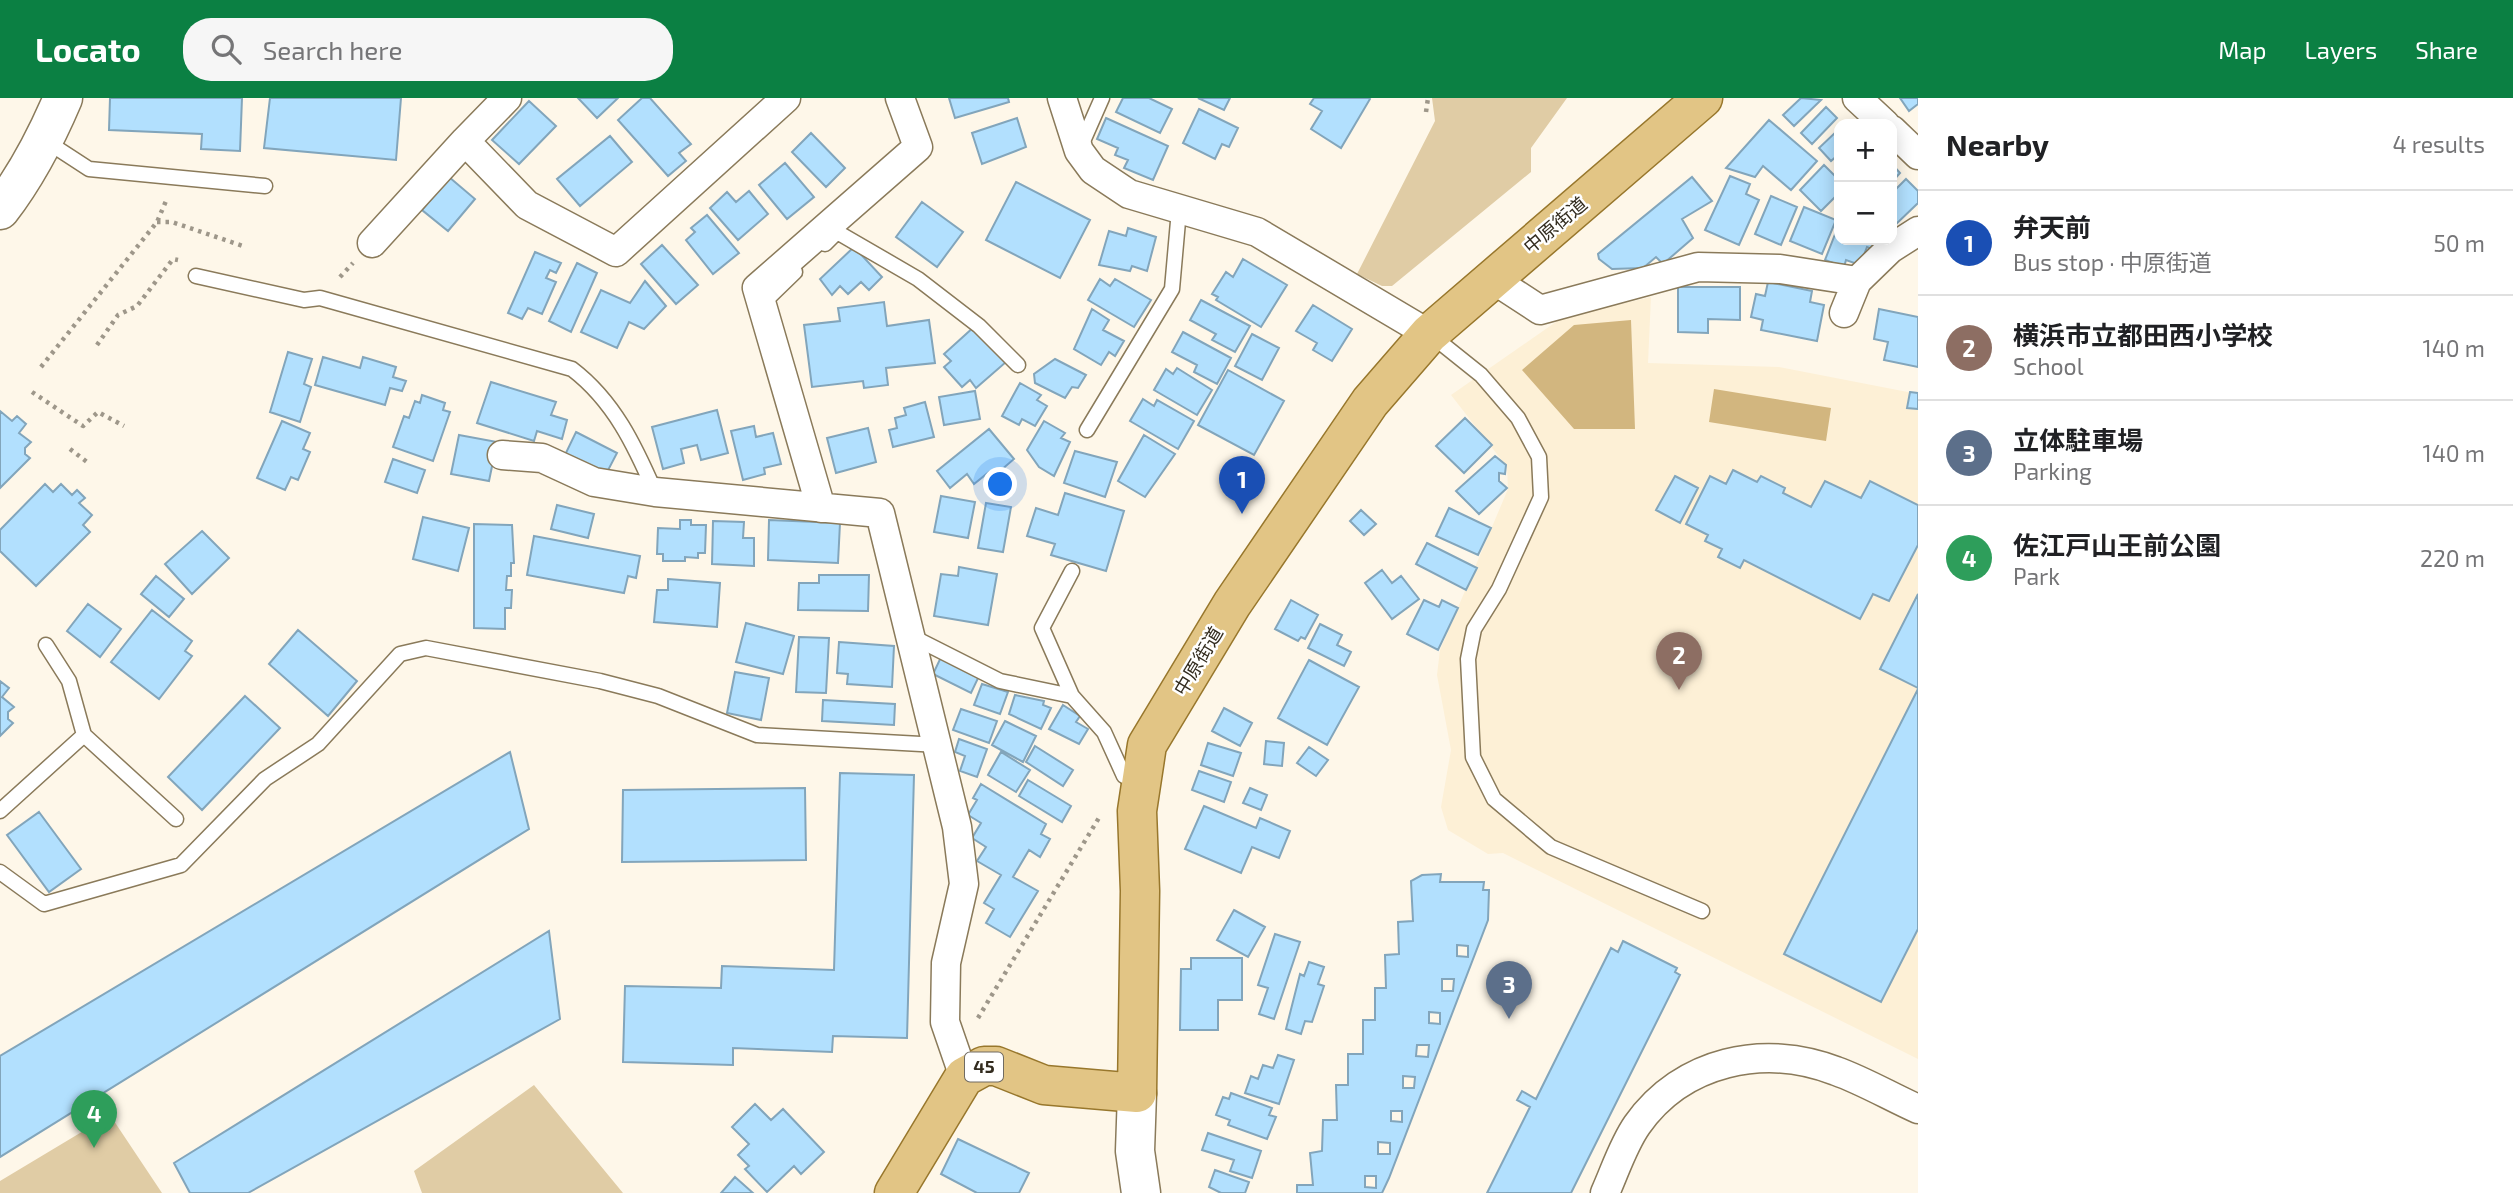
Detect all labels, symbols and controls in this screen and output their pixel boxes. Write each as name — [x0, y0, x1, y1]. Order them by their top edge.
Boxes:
search box — [183, 18, 673, 81]
text: Locato — [35, 29, 141, 69]
icon: search — [207, 30, 245, 68]
text: Search here — [263, 34, 402, 65]
text: Map — [2218, 35, 2266, 64]
text: Layers — [2304, 35, 2377, 64]
text: Share — [2415, 35, 2478, 64]
map controls — [1834, 119, 1897, 245]
button: + — [1834, 119, 1897, 182]
text: Nearby — [1946, 126, 2049, 162]
text: 4 results — [2393, 130, 2485, 158]
button: − — [1834, 182, 1897, 245]
street label: 中原街道 — [1518, 191, 1591, 258]
text: 弁天前 — [2013, 211, 2091, 242]
text: 1 — [1964, 229, 1974, 257]
text: 50 m — [2434, 229, 2485, 257]
text: Bus stop · 中原街道 — [2013, 248, 2212, 276]
text: 横浜市立都田西小学校 — [2013, 319, 2273, 350]
text: 2 — [1962, 334, 1976, 362]
text: 140 m — [2423, 334, 2485, 362]
text: School — [2013, 352, 2083, 380]
text: 立体駐車場 — [2013, 424, 2143, 455]
text: 3 — [1962, 439, 1976, 467]
text: 140 m — [2423, 439, 2485, 467]
pin: 1 — [1219, 456, 1265, 514]
text: Parking — [2013, 457, 2092, 485]
your location — [983, 467, 1017, 501]
text: 佐江戸山王前公園 — [2013, 529, 2221, 560]
text: 4 — [1962, 544, 1976, 572]
text: 220 m — [2420, 544, 2485, 572]
text: Park — [2013, 562, 2060, 590]
street label: 中原街道 — [1168, 622, 1227, 699]
pin: 2 — [1656, 632, 1702, 690]
pin: 3 — [1486, 961, 1532, 1019]
road number: 45 — [965, 1052, 1003, 1082]
pin: 4 — [71, 1090, 117, 1148]

